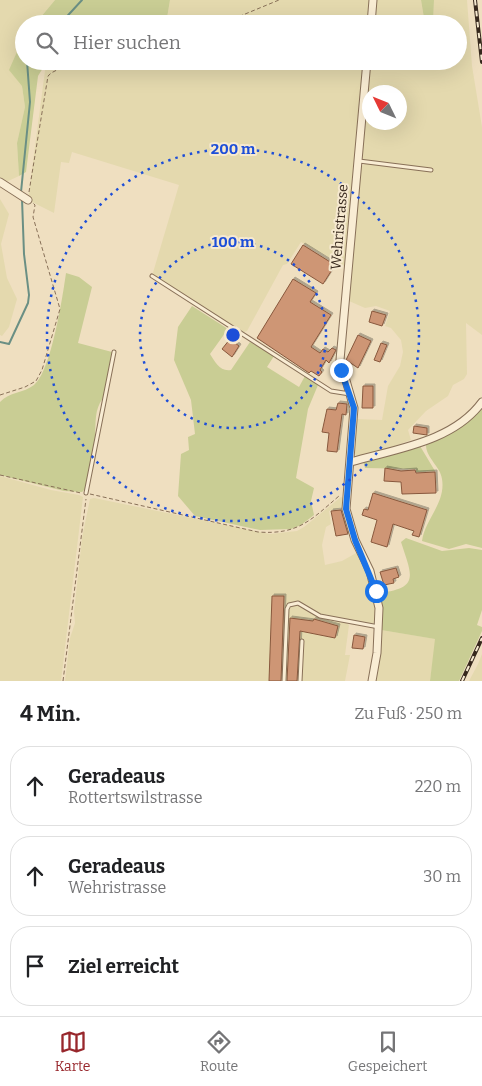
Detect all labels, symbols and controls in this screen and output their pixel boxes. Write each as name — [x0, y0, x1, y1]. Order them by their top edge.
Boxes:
search box — [15, 15, 467, 70]
icon: search — [33, 29, 61, 57]
text: Hier suchen — [73, 31, 181, 54]
north arrow — [362, 85, 407, 130]
text: 200 m — [211, 140, 256, 158]
street label: Wehristrasse — [327, 183, 352, 271]
text: 100 m — [212, 233, 255, 251]
centre of rings — [224, 326, 242, 344]
route end — [330, 359, 353, 382]
route start — [365, 580, 388, 603]
text: 4 Min. — [20, 701, 80, 727]
text: Zu Fuß · 250 m — [354, 704, 462, 723]
text: Geradeaus — [68, 765, 165, 788]
icon: ahead — [21, 772, 49, 800]
text: 220 m — [415, 777, 461, 796]
text: Rottertswilstrasse — [68, 788, 202, 807]
text: Geradeaus — [68, 855, 165, 878]
icon: ahead — [21, 862, 49, 890]
text: 30 m — [423, 867, 461, 886]
text: Wehristrasse — [68, 878, 166, 897]
icon: arrive — [21, 952, 49, 980]
text: Ziel erreicht — [68, 955, 179, 978]
tab: Karte — [55, 1028, 91, 1075]
tab: Route — [200, 1028, 238, 1075]
tab: Gespeichert — [348, 1028, 427, 1075]

